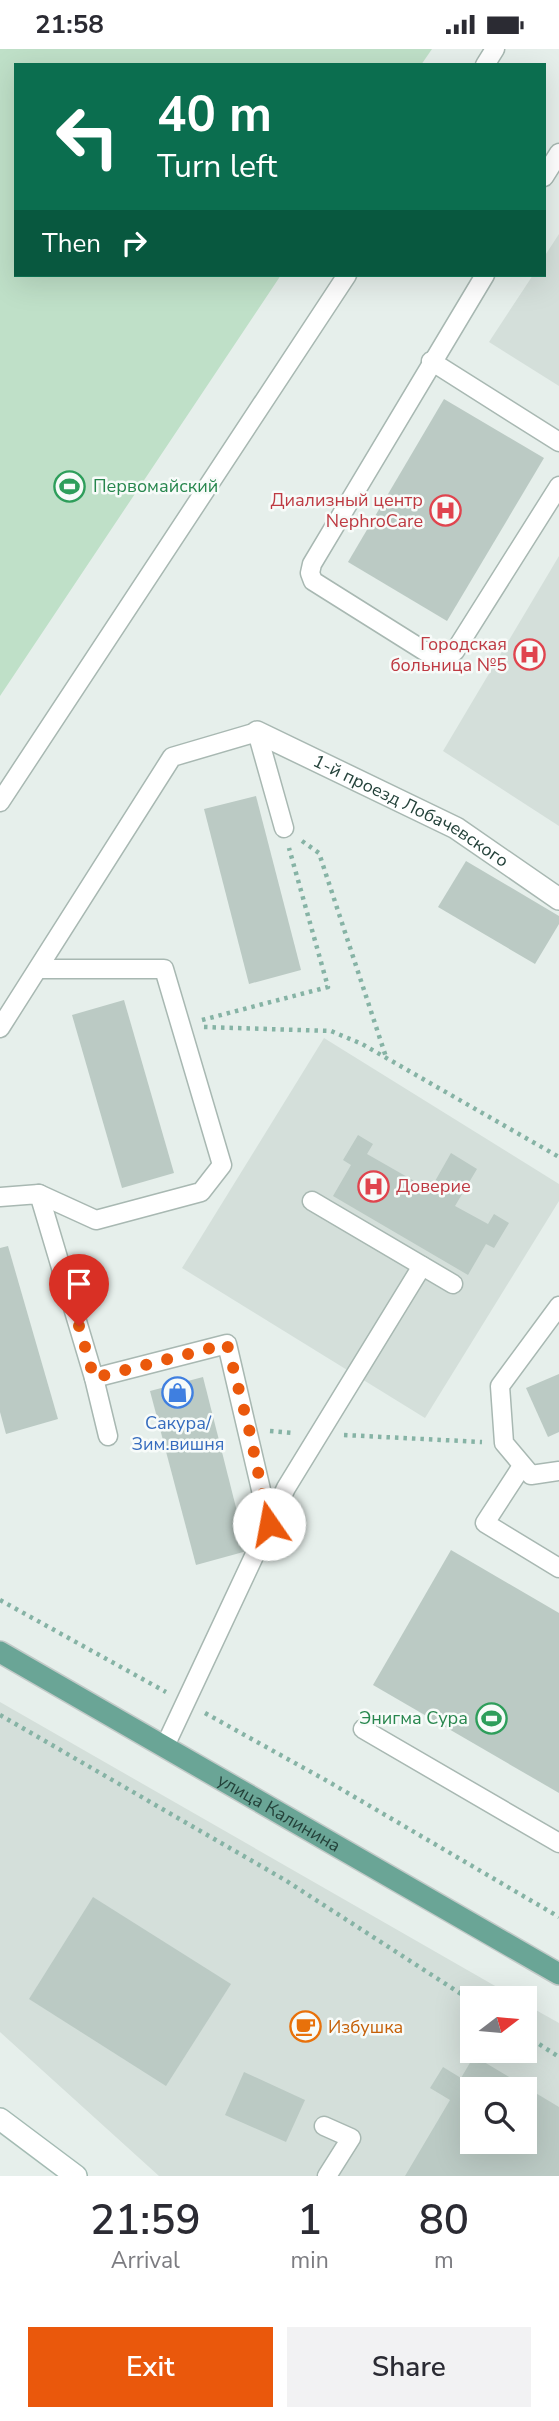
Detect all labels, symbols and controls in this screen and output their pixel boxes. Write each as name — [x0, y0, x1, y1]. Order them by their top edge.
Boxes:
text: 21:58 — [35, 7, 104, 42]
text: 40 m — [157, 81, 272, 148]
icon: left — [42, 91, 133, 182]
text: Turn left — [157, 145, 277, 188]
icon: right — [115, 224, 153, 262]
text: Then — [42, 226, 101, 261]
sports icon: Первомайский — [53, 469, 87, 503]
place label: Первомайский — [93, 474, 218, 498]
place label: Диализный центр NephroCare — [270, 488, 423, 533]
hospital icon: Диализный центр NephroCare — [429, 493, 463, 527]
place label: Городская больница №5 — [390, 632, 507, 677]
hospital icon: Городская больница №5 — [513, 637, 547, 671]
street label: 1-й проезд Лобачевского — [309, 749, 513, 873]
hospital icon: Доверие — [356, 1169, 390, 1203]
place label: Доверие — [396, 1174, 471, 1198]
pin — [49, 1254, 109, 1326]
icon: arrive — [60, 1265, 98, 1303]
shop icon: Сакура/ Зим.вишня — [161, 1376, 195, 1410]
place label: Сакура/ Зим.вишня — [131, 1411, 225, 1456]
position arrow — [232, 1487, 306, 1561]
sports icon: Энигма Сура — [474, 1701, 508, 1735]
place label: Энигма Сура — [359, 1706, 468, 1730]
street label: улица Калинина — [213, 1768, 345, 1858]
north arrow — [460, 1986, 537, 2063]
map controls — [460, 1986, 537, 2154]
cafe icon: Избушка — [288, 2010, 322, 2044]
place label: Избушка — [328, 2015, 403, 2039]
button: search — [460, 2077, 537, 2154]
text: 21:59 — [90, 2192, 201, 2249]
text: 1 — [297, 2192, 322, 2249]
text: 80 — [419, 2192, 469, 2249]
text: Arrival — [111, 2245, 180, 2276]
text: min — [291, 2245, 329, 2276]
text: m — [434, 2245, 454, 2276]
button: Exit — [28, 2327, 273, 2407]
button: Share — [287, 2327, 531, 2407]

